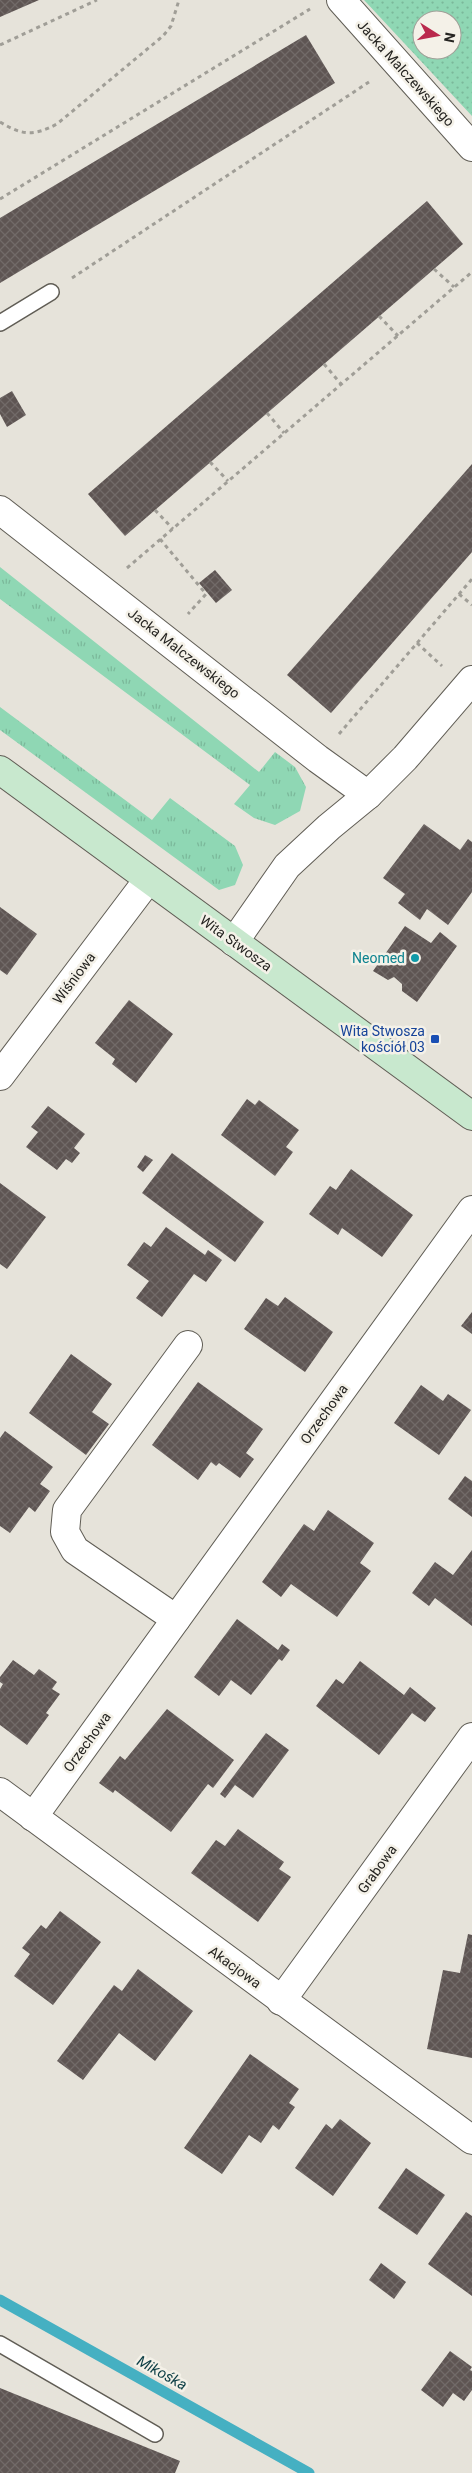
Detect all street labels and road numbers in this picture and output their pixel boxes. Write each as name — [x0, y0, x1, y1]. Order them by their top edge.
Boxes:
street label: Jacka Malczewskiego — [354, 17, 458, 129]
street label: Jacka Malczewskiego — [125, 604, 243, 702]
street label: Wita Stwosza — [197, 912, 275, 974]
street label: Wiśniowa — [49, 949, 99, 1007]
street label: Orzechowa — [297, 1381, 351, 1447]
street label: Orzechowa — [60, 1709, 114, 1775]
street label: Grabowa — [354, 1842, 400, 1896]
street label: Akacjowa — [206, 1943, 264, 1991]

